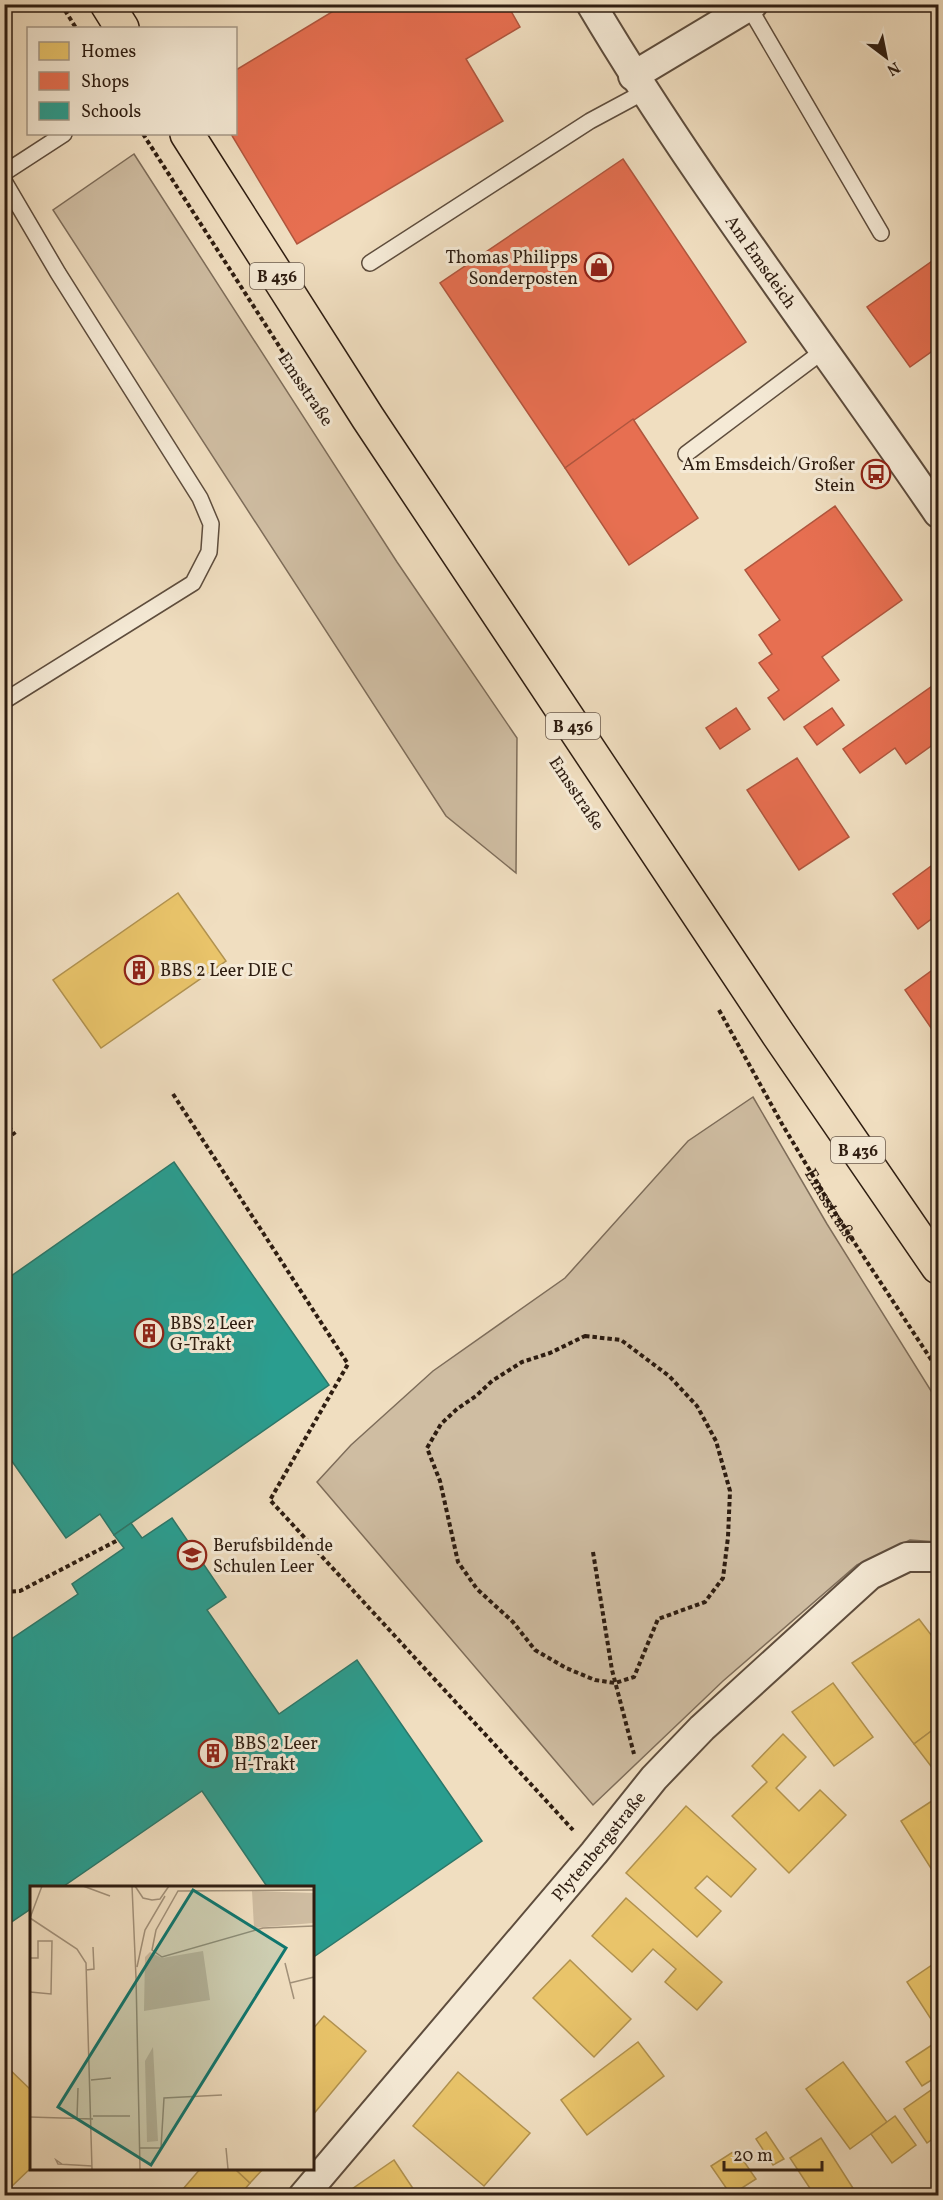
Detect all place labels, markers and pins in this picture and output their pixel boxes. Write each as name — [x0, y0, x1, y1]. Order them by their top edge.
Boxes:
place label: Thomas Philipps Sonderposten — [446, 246, 578, 292]
shop icon: Thomas Philipps Sonderposten — [583, 251, 615, 283]
place label: Am Emsdeich/Großer Stein — [682, 453, 855, 499]
bus stop icon: Am Emsdeich/Großer Stein — [860, 458, 892, 490]
building icon: BBS 2 Leer DIE C — [123, 954, 155, 986]
place label: BBS 2 Leer DIE C — [160, 959, 293, 984]
place label: BBS 2 Leer G-Trakt — [170, 1312, 254, 1358]
building icon: BBS 2 Leer G-Trakt — [133, 1317, 165, 1349]
place label: Berufsbildende Schulen Leer — [213, 1534, 333, 1580]
school or university icon: Berufsbildende Schulen Leer — [176, 1539, 208, 1571]
place label: BBS 2 Leer H-Trakt — [234, 1732, 318, 1778]
building icon: BBS 2 Leer H-Trakt — [197, 1737, 229, 1769]

